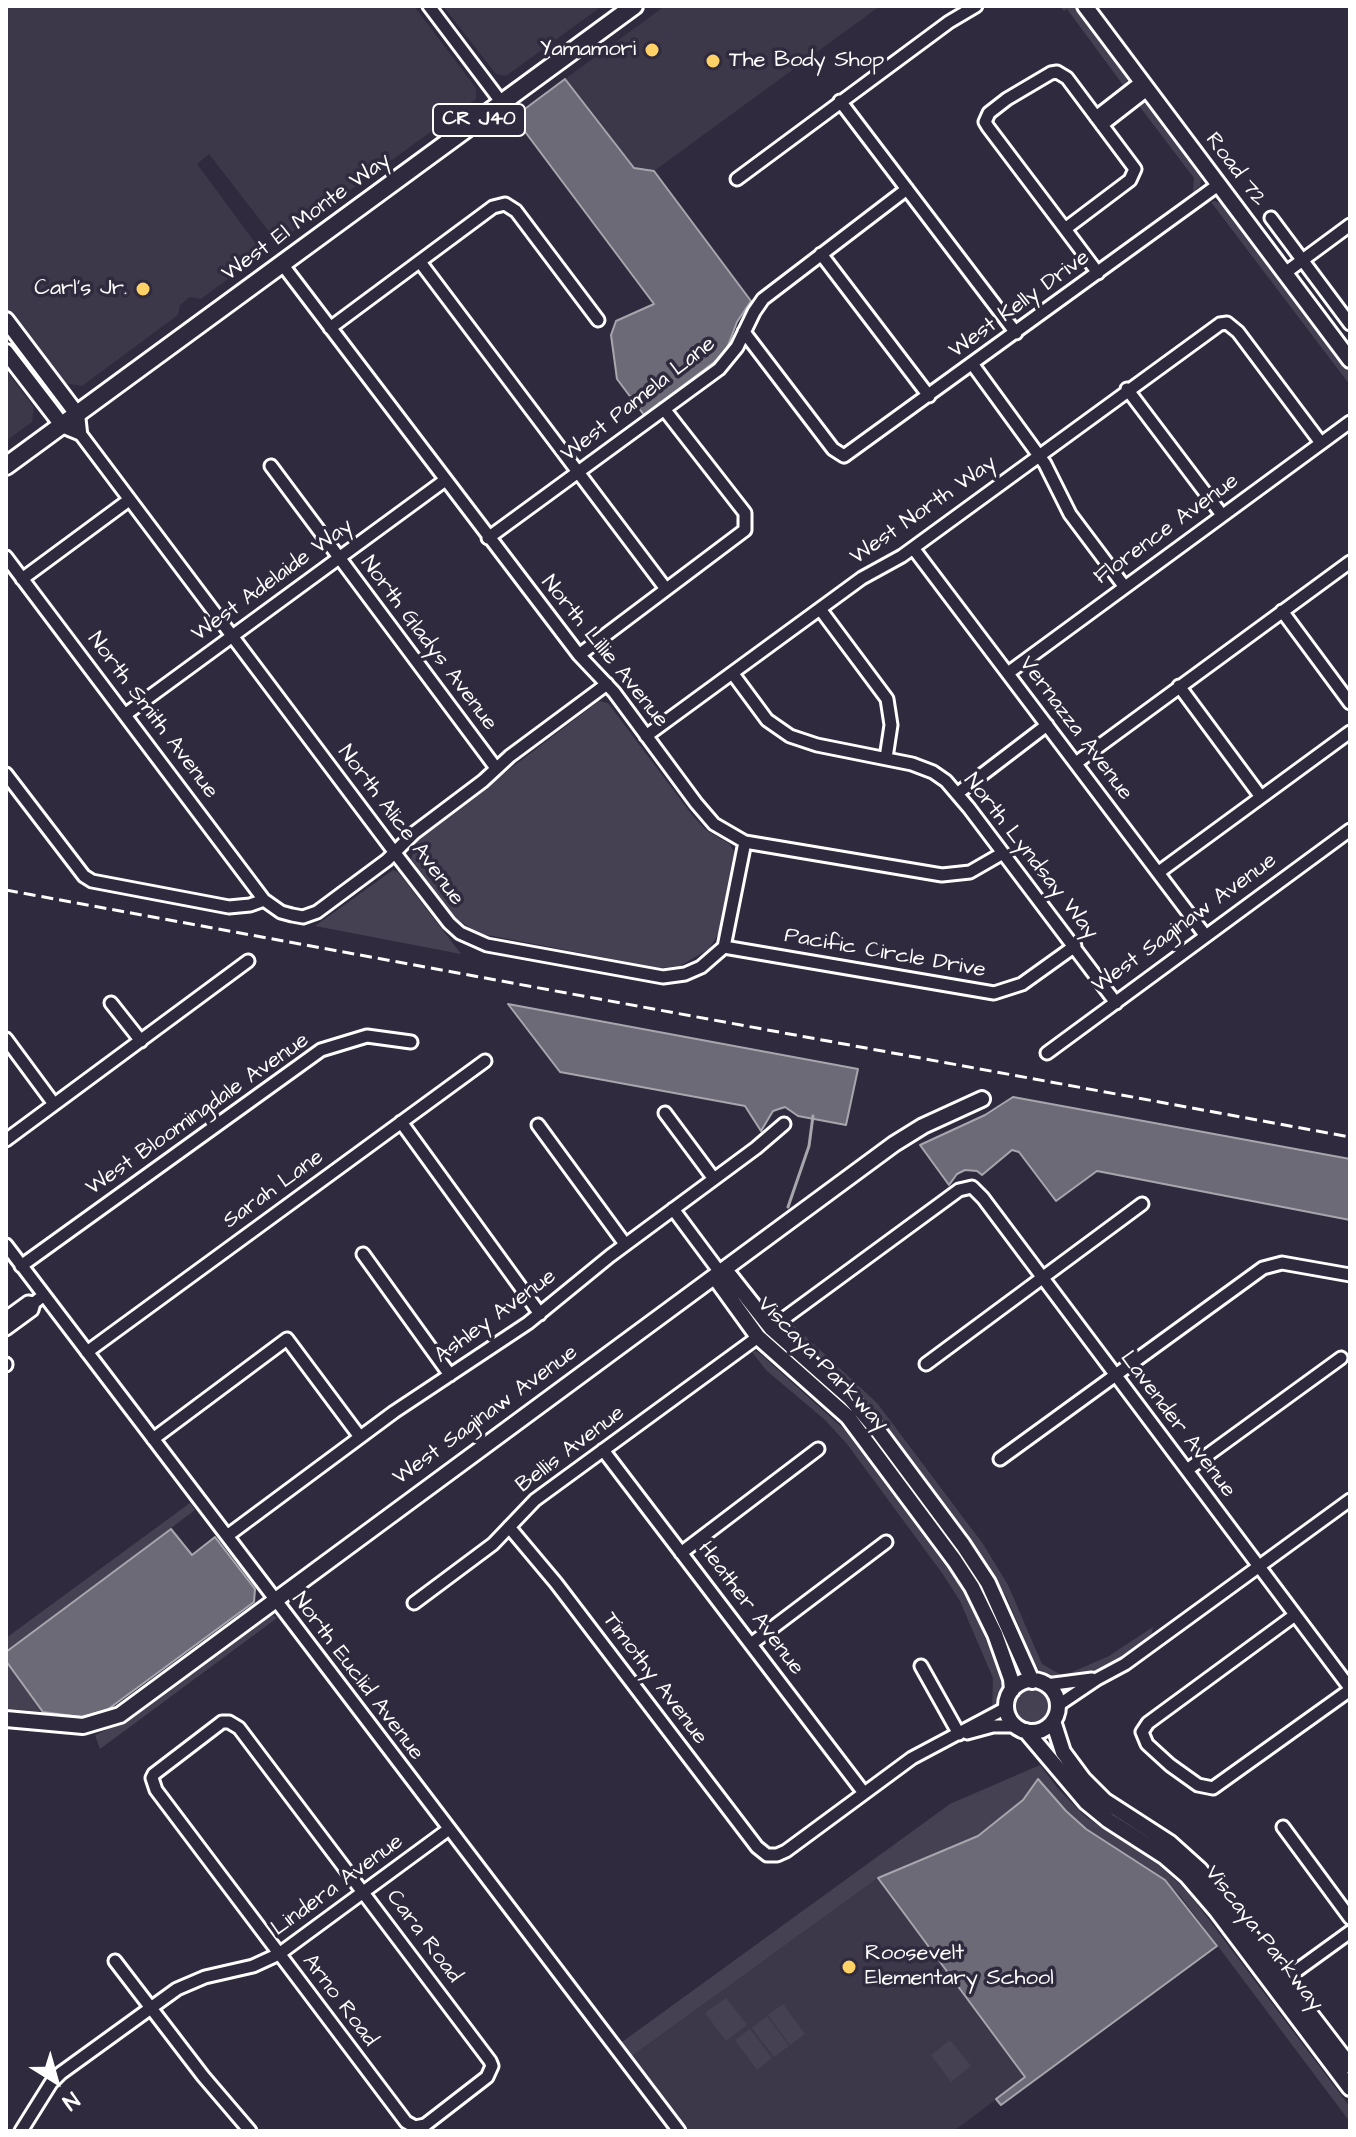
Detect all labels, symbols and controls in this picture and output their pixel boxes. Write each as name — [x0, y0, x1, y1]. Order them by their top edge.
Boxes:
place label: Yamamori — [540, 37, 636, 63]
marker: Yamamori — [643, 41, 661, 59]
place label: The Body Shop — [729, 48, 884, 74]
marker: The Body Shop — [704, 52, 722, 70]
road number: CR J40 — [433, 104, 525, 136]
street label: Road 72 — [1199, 128, 1271, 212]
street label: West El Monte Way — [218, 148, 396, 288]
street label: West Kelly Drive — [945, 245, 1095, 365]
place label: Carl's Jr. — [34, 276, 127, 302]
marker: Carl's Jr. — [134, 280, 152, 298]
street label: West Pamela Lane — [557, 332, 721, 468]
street label: West North Way — [846, 451, 1002, 571]
street label: Florence Avenue — [1090, 469, 1244, 591]
street label: West Adelaide Way — [187, 514, 359, 648]
street label: North Gladys Avenue — [354, 552, 502, 736]
street label: North Lillie Avenue — [535, 571, 673, 733]
street label: North Smith Avenue — [81, 628, 223, 804]
street label: Vernazza Avenue — [1012, 652, 1138, 806]
street label: North Alice Avenue — [331, 741, 469, 911]
street label: North Lyndsay Way — [957, 769, 1103, 945]
street label: West Saginaw Avenue — [1088, 848, 1282, 1000]
street label: Pacific Circle Drive — [782, 923, 988, 985]
street label: West Bloomingdale Avenue — [81, 1028, 315, 1202]
street label: Sarah Lane — [219, 1145, 329, 1235]
street label: Ashley Avenue — [430, 1264, 562, 1370]
street label: Viscaya Parkway — [751, 1292, 893, 1438]
street label: West Saginaw Avenue — [389, 1340, 583, 1492]
street label: Lavender Avenue — [1113, 1347, 1241, 1503]
street label: Bellis Avenue — [511, 1401, 631, 1499]
street label: Heather Avenue — [691, 1537, 809, 1681]
street label: North Euclid Avenue — [285, 1588, 429, 1766]
street label: Timothy Avenue — [596, 1608, 712, 1750]
street label: Lindera Avenue — [267, 1829, 409, 1943]
street label: Viscaya Parkway — [1198, 1861, 1328, 2017]
street label: Cara Road — [380, 1885, 466, 1989]
place label: Roosevelt Elementary School — [865, 1941, 1054, 1992]
street label: Arno Road — [296, 1950, 382, 2052]
marker: Roosevelt Elementary School — [840, 1958, 858, 1976]
north arrow — [16, 2041, 96, 2121]
text: N — [56, 2084, 86, 2117]

